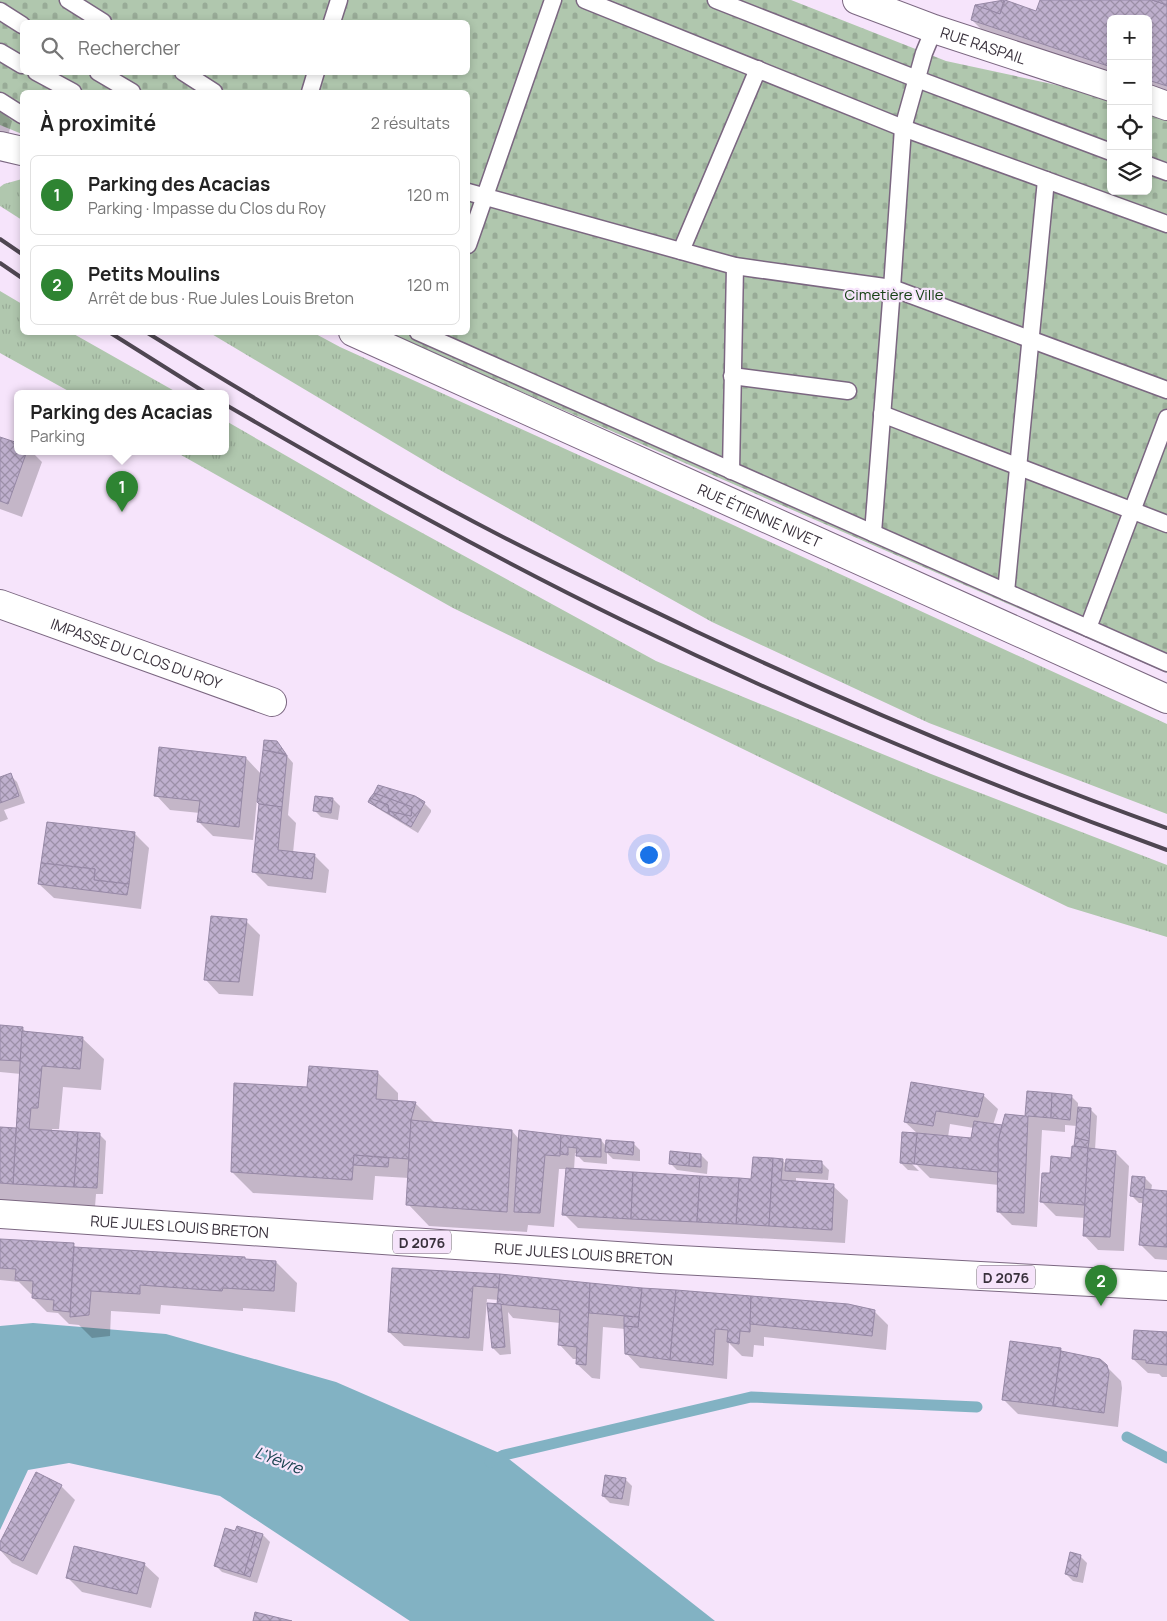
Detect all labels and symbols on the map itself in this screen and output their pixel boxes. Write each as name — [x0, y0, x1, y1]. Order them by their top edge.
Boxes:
street label: RUE RASPAIL — [938, 21, 1029, 69]
park label: Cimetière Ville — [844, 284, 944, 305]
pin: 1 — [106, 471, 138, 512]
street label: RUE ÉTIENNE NIVET — [694, 478, 825, 552]
street label: IMPASSE DU CLOS DU ROY — [48, 613, 226, 694]
your location — [636, 842, 662, 868]
street label: RUE JULES LOUIS BRETON — [90, 1210, 270, 1243]
road number: D 2076 — [393, 1230, 451, 1254]
street label: RUE JULES LOUIS BRETON — [494, 1237, 673, 1270]
pin: 2 — [1085, 1265, 1117, 1306]
road number: D 2076 — [977, 1266, 1035, 1288]
water label: L'Yèvre — [252, 1441, 308, 1480]

